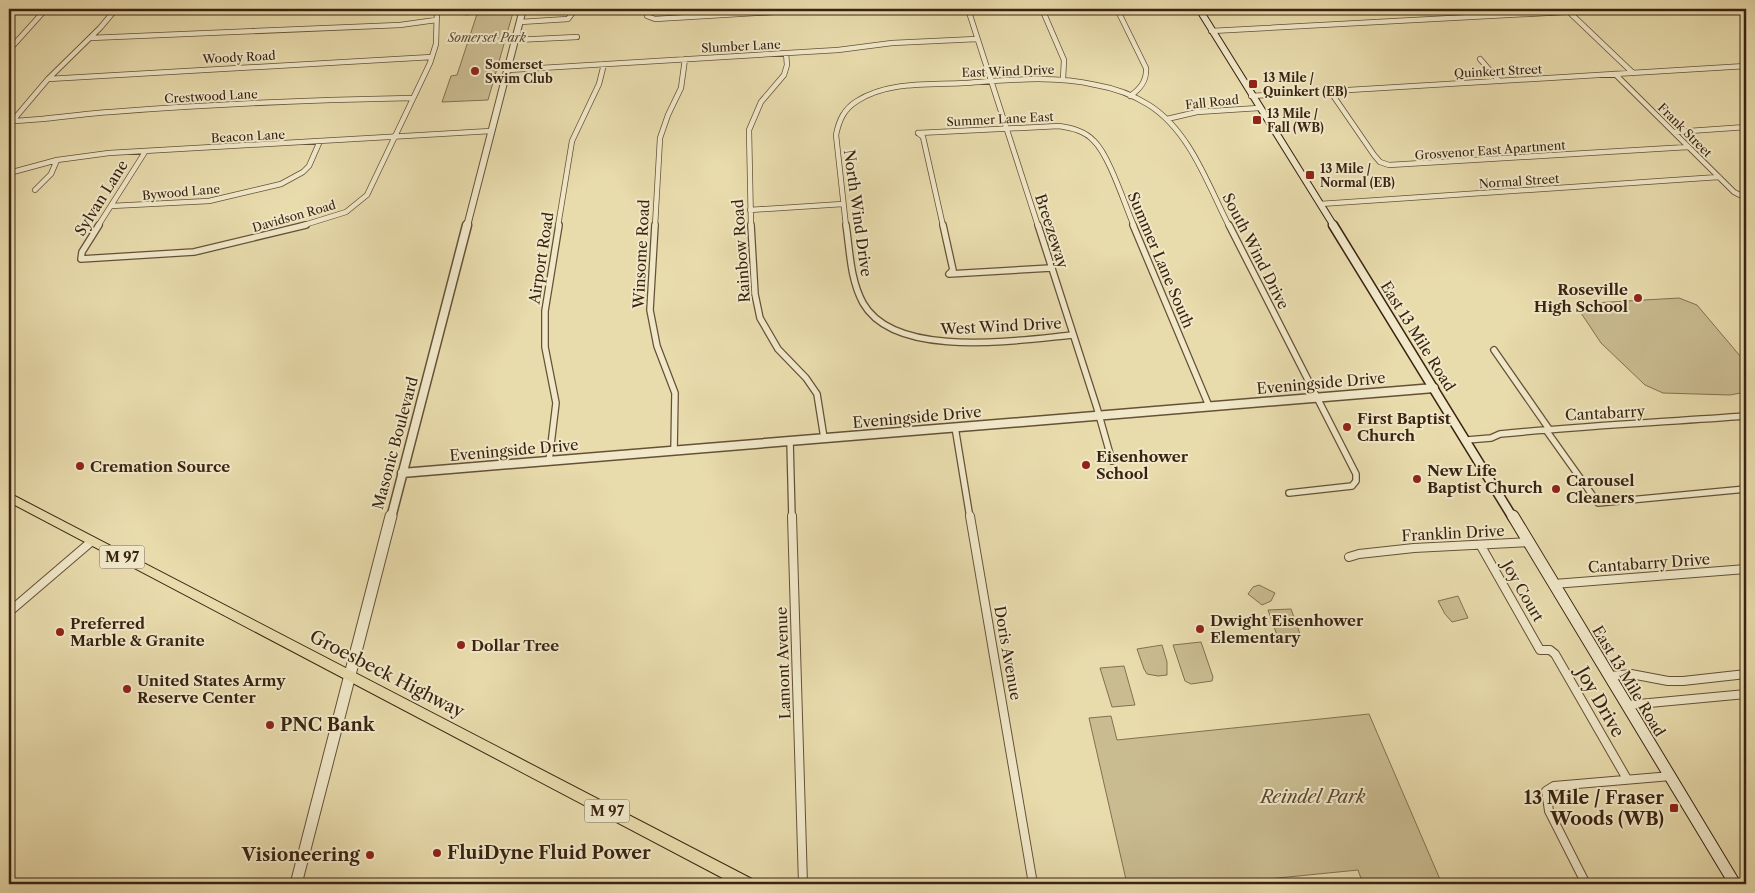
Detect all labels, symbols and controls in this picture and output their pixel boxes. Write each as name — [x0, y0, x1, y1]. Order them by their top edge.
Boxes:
park label: Somerset Park — [447, 30, 527, 45]
street label: Slumber Lane — [701, 36, 781, 56]
street label: Woody Road — [201, 48, 277, 66]
place label: Somerset Swim Club — [485, 57, 553, 86]
street label: Quinkert Street — [1454, 61, 1543, 81]
street label: East Wind Drive — [961, 62, 1055, 80]
marker: Somerset Swim Club — [469, 65, 481, 77]
place label: 13 Mile / Quinkert (EB) — [1263, 70, 1347, 99]
marker: 13 Mile / Quinkert (EB) — [1247, 78, 1259, 90]
street label: Crestwood Lane — [164, 86, 258, 106]
street label: Fall Road — [1185, 92, 1240, 112]
street label: Frank Street — [1655, 100, 1716, 161]
place label: 13 Mile / Fall (WB) — [1267, 106, 1324, 135]
street label: Summer Lane East — [946, 109, 1055, 129]
marker: 13 Mile / Fall (WB) — [1251, 114, 1263, 126]
street label: Beacon Lane — [211, 127, 286, 145]
street label: Grosvenor East Apartment — [1414, 137, 1567, 163]
street label: North Wind Drive — [840, 148, 876, 278]
street label: Sylvan Lane — [70, 157, 132, 239]
place label: 13 Mile / Normal (EB) — [1320, 161, 1395, 190]
marker: 13 Mile / Normal (EB) — [1304, 169, 1316, 181]
street label: Normal Street — [1478, 171, 1560, 191]
street label: Bywood Lane — [141, 181, 221, 203]
street label: Summer Lane South — [1124, 189, 1199, 332]
street label: South Wind Drive — [1218, 190, 1294, 312]
street label: Breezeway — [1031, 191, 1073, 271]
street label: Davidson Road — [251, 197, 338, 235]
street label: Winsome Road — [629, 199, 653, 310]
street label: Rainbow Road — [728, 199, 754, 303]
street label: Airport Road — [524, 211, 558, 306]
street label: East 13 Mile Road — [1377, 277, 1459, 395]
place label: Roseville High School — [1534, 280, 1628, 316]
marker: Roseville High School — [1632, 292, 1644, 304]
street label: West Wind Drive — [939, 313, 1062, 339]
street label: Eveningside Drive — [1256, 368, 1386, 398]
street label: Masonic Boulevard — [368, 374, 422, 512]
street label: Cantabarry — [1565, 401, 1646, 425]
street label: Eveningside Drive — [852, 402, 982, 432]
place label: First Baptist Church — [1357, 409, 1451, 445]
marker: First Baptist Church — [1341, 421, 1353, 433]
street label: Eveningside Drive — [449, 435, 579, 465]
place label: Eisenhower School — [1096, 447, 1189, 483]
place label: Cremation Source — [90, 457, 230, 476]
marker: Eisenhower School — [1080, 459, 1092, 471]
marker: Cremation Source — [74, 460, 86, 472]
place label: New Life Baptist Church — [1427, 461, 1544, 497]
place label: Carousel Cleaners — [1566, 471, 1635, 507]
marker: New Life Baptist Church — [1411, 473, 1423, 485]
marker: Carousel Cleaners — [1550, 483, 1562, 495]
street label: Franklin Drive — [1401, 521, 1505, 545]
road number: M 97 — [100, 546, 144, 568]
street label: Cantabarry Drive — [1587, 549, 1711, 577]
street label: Joy Court — [1497, 555, 1548, 626]
street label: Doris Avenue — [990, 604, 1026, 702]
street label: Lamont Avenue — [772, 607, 794, 719]
place label: Dwight Eisenhower Elementary — [1210, 611, 1364, 647]
place label: Preferred Marble & Granite — [70, 614, 205, 650]
street label: East 13 Mile Road — [1588, 622, 1670, 740]
marker: Dwight Eisenhower Elementary — [1194, 623, 1206, 635]
street label: Groesbeck Highway — [306, 625, 469, 723]
marker: Preferred Marble & Granite — [54, 626, 66, 638]
place label: Dollar Tree — [471, 636, 559, 655]
marker: Dollar Tree — [455, 639, 467, 651]
street label: Joy Drive — [1570, 660, 1629, 741]
place label: United States Army Reserve Center — [137, 671, 286, 707]
marker: United States Army Reserve Center — [121, 683, 133, 695]
place label: PNC Bank — [280, 714, 376, 736]
marker: PNC Bank — [264, 719, 276, 731]
park label: Reindel Park — [1258, 786, 1366, 808]
place label: 13 Mile / Fraser Woods (WB) — [1524, 787, 1664, 830]
road number: M 97 — [584, 799, 630, 822]
marker: 13 Mile / Fraser Woods (WB) — [1668, 802, 1680, 814]
place label: FluiDyne Fluid Power — [447, 842, 651, 864]
place label: Visioneering — [241, 844, 361, 866]
marker: FluiDyne Fluid Power — [431, 847, 443, 859]
marker: Visioneering — [364, 849, 376, 861]

